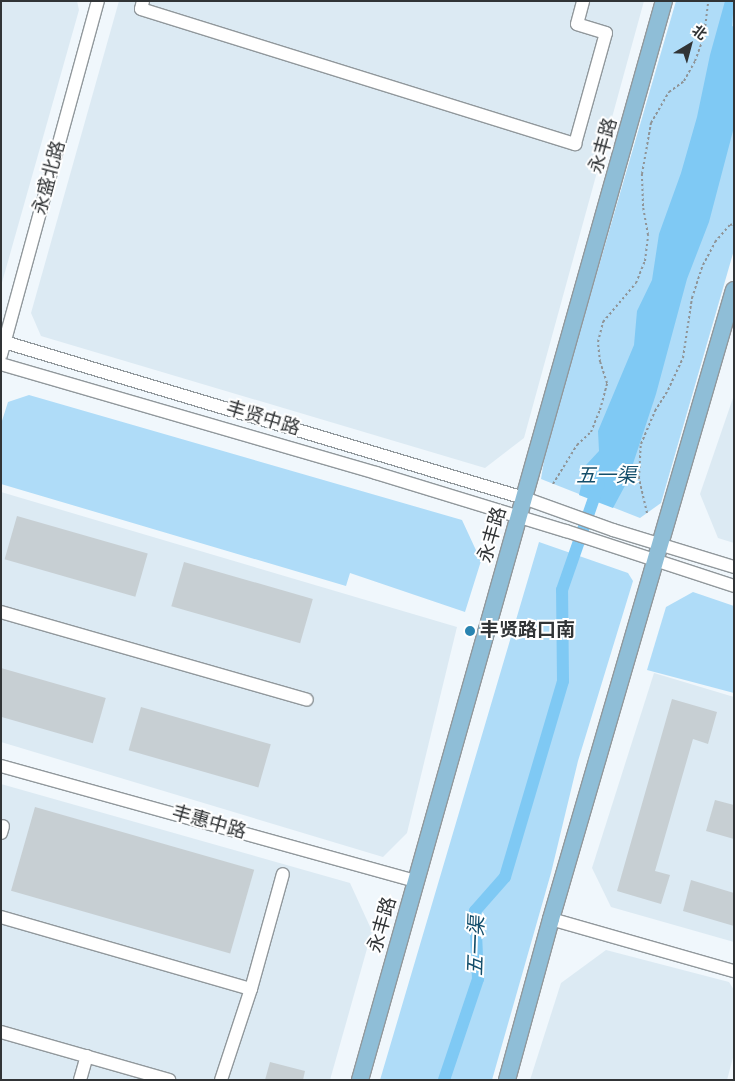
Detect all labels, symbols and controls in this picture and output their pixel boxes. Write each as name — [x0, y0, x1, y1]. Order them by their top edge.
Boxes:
north arrow — [665, 20, 715, 70]
text: 北 — [689, 22, 710, 44]
street label: 永丰路 — [585, 115, 623, 177]
street label: 永盛北路 — [29, 138, 71, 218]
street label: 丰贤中路 — [223, 397, 303, 441]
water label: 五一渠 — [576, 464, 636, 488]
street label: 永丰路 — [474, 504, 512, 566]
place label: 丰贤路口南 — [480, 620, 575, 642]
marker: 丰贤路口南 — [464, 625, 476, 637]
street label: 丰惠中路 — [169, 802, 249, 844]
street label: 永丰路 — [364, 894, 402, 956]
water label: 五一渠 — [464, 916, 490, 976]

